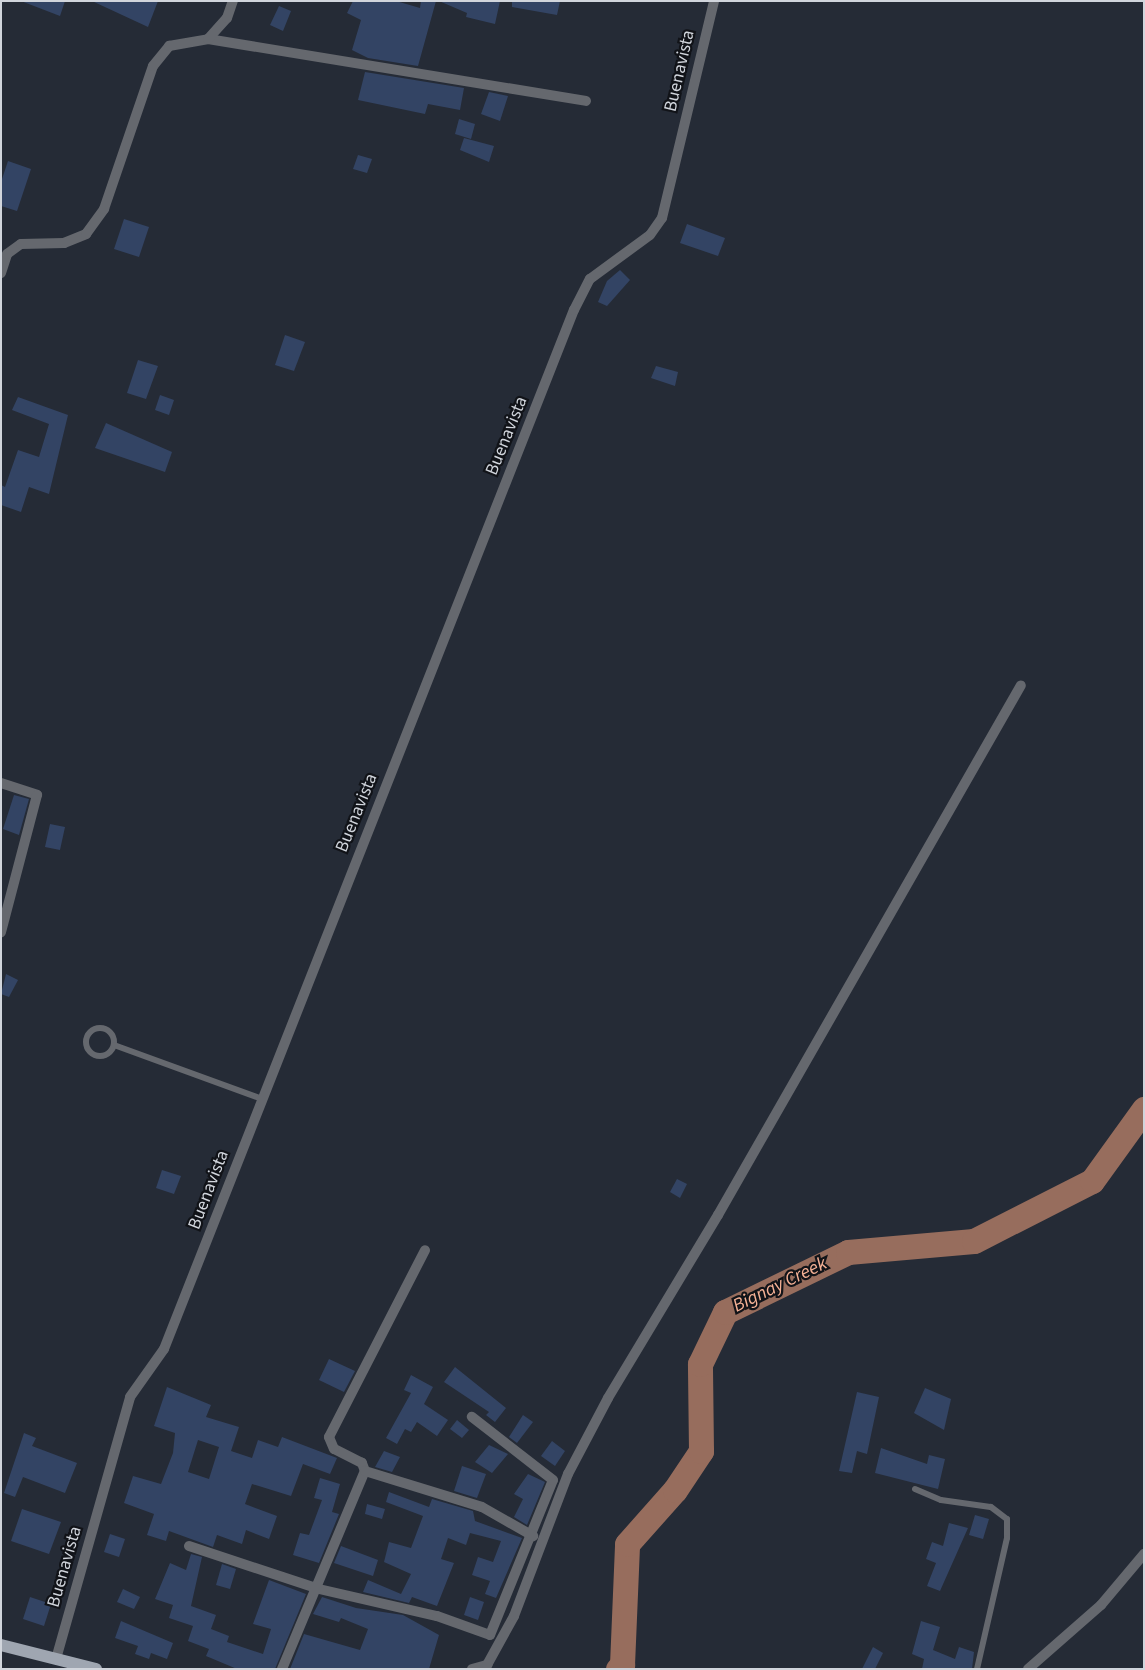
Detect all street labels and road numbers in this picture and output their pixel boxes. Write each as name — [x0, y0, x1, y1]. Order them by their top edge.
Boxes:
street label: Buenavista — [660, 28, 700, 114]
street label: Buenavista — [481, 393, 533, 479]
street label: Buenavista — [331, 770, 383, 856]
street label: Buenavista — [184, 1147, 234, 1233]
street label: Buenavista — [43, 1524, 87, 1610]

